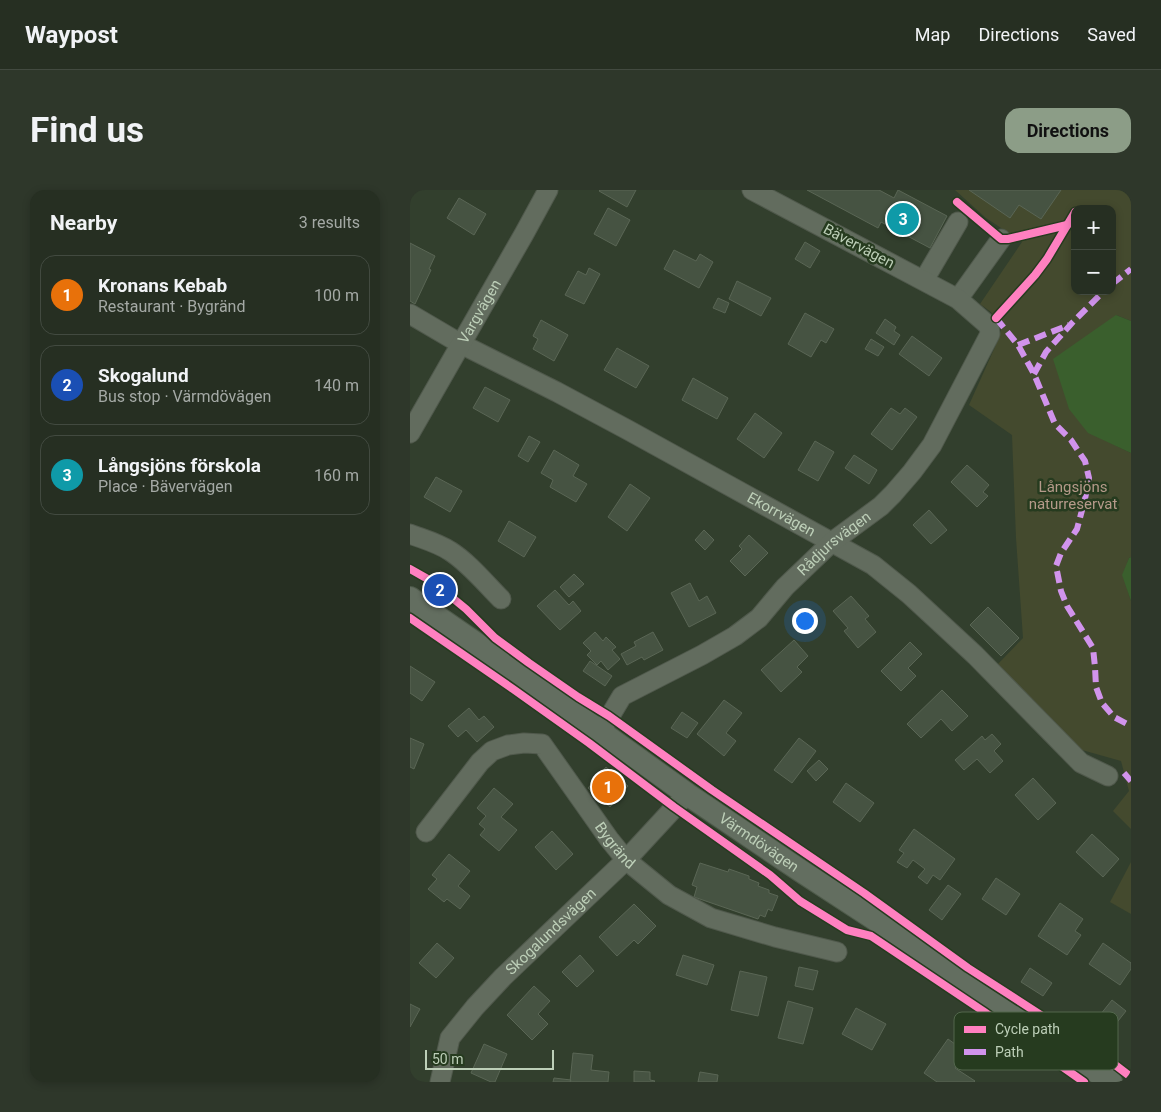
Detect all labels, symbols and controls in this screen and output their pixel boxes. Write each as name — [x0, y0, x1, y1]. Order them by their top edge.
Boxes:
text: Waypost — [25, 21, 118, 49]
text: Map — [915, 24, 950, 45]
text: Directions — [978, 24, 1059, 45]
text: Saved — [1087, 24, 1136, 45]
button: Directions — [1005, 108, 1131, 153]
text: Find us — [30, 110, 144, 151]
pin: 3 — [887, 200, 919, 238]
map controls — [1071, 205, 1116, 295]
button: + — [1071, 205, 1116, 250]
text: Nearby — [50, 211, 117, 235]
text: 3 results — [299, 213, 360, 232]
street label: Bävervägen — [820, 220, 898, 272]
button: − — [1071, 250, 1116, 295]
text: Kronans Kebab — [98, 274, 227, 297]
street label: Vargvägen — [454, 276, 505, 347]
text: 1 — [62, 286, 72, 305]
text: 100 m — [314, 286, 359, 305]
text: Restaurant · Bygränd — [98, 297, 245, 316]
text: Skogalund — [98, 364, 189, 387]
text: 2 — [62, 376, 72, 395]
text: 140 m — [314, 376, 359, 395]
text: Bus stop · Värmdövägen — [98, 387, 271, 406]
text: Långsjöns förskola — [98, 454, 261, 477]
text: 3 — [62, 466, 72, 485]
text: 160 m — [314, 466, 359, 485]
text: Place · Bävervägen — [98, 477, 233, 496]
park label: Långsjöns naturreservat — [1029, 478, 1117, 513]
street label: Ekorrvägen — [744, 488, 818, 540]
street label: Rådjursvägen — [794, 508, 874, 579]
pin: 2 — [424, 571, 456, 609]
your location — [792, 608, 818, 634]
pin: 1 — [592, 768, 624, 806]
street label: Värmdövägen — [715, 809, 802, 876]
street label: Bygränd — [591, 819, 639, 873]
street label: Skogalundsvägen — [502, 884, 600, 979]
legend — [954, 1012, 1118, 1070]
text: Cycle path — [995, 1021, 1060, 1037]
text: Path — [995, 1044, 1024, 1060]
scale bar — [425, 1047, 554, 1070]
text: 50 m — [432, 1051, 464, 1067]

